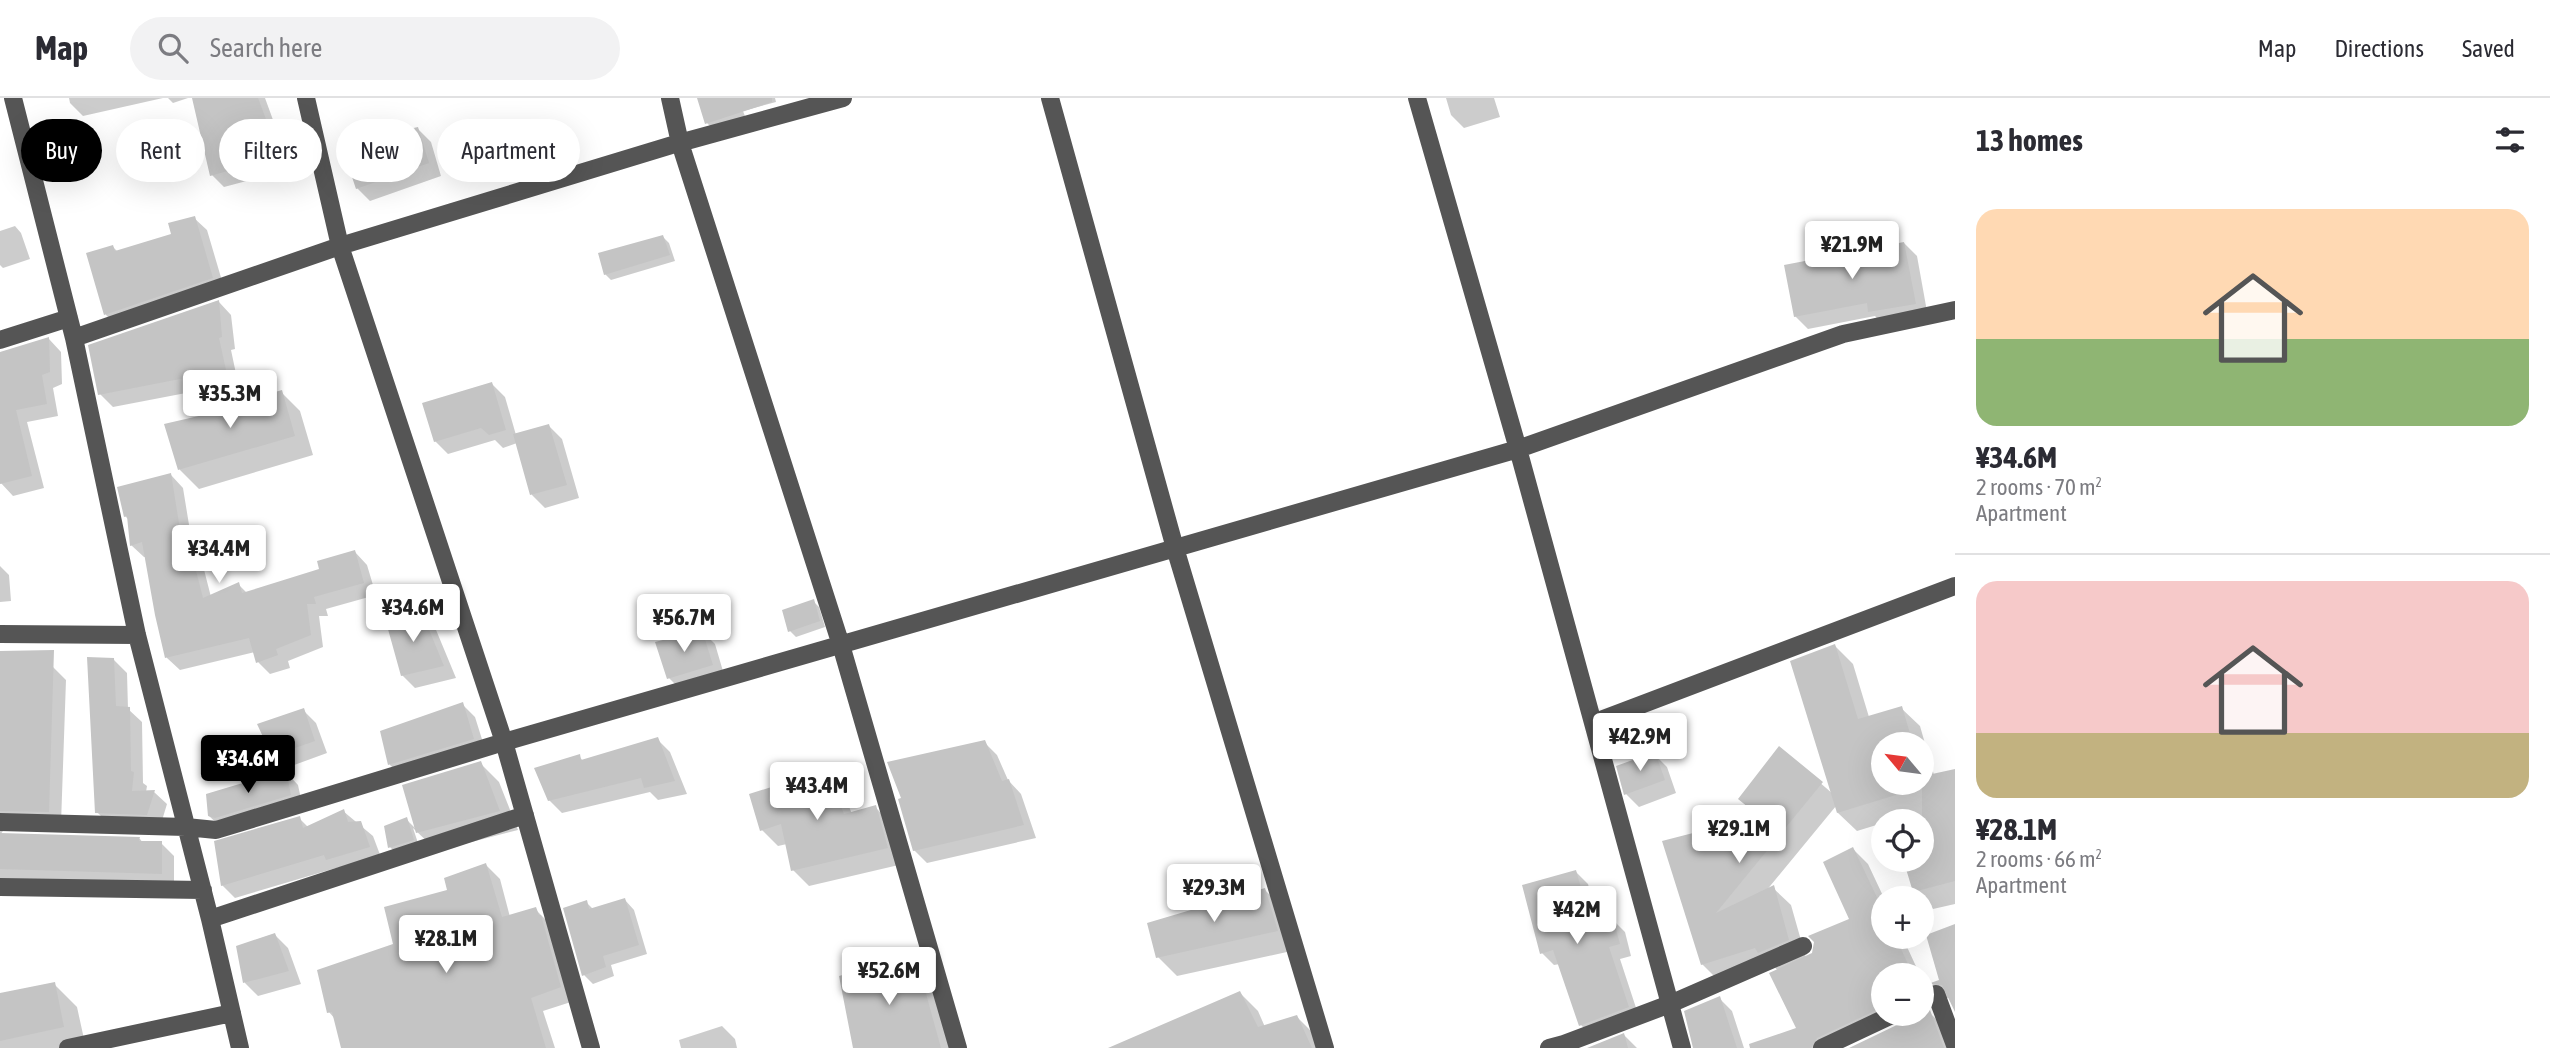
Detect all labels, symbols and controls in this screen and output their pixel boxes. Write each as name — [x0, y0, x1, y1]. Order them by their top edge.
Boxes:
search box — [130, 17, 620, 80]
text: Map — [35, 29, 88, 67]
icon: search — [154, 29, 192, 67]
text: Search here — [210, 33, 322, 63]
text: Map — [2258, 35, 2296, 62]
text: Directions — [2334, 35, 2424, 62]
text: Saved — [2462, 35, 2515, 62]
chip: Buy — [21, 119, 102, 182]
chip: Rent — [116, 119, 205, 182]
chip: Filters — [219, 119, 322, 182]
chip: New — [336, 119, 423, 182]
chip: Apartment — [437, 119, 580, 182]
icon: filters — [2491, 121, 2529, 159]
text: 13 homes — [1976, 123, 2083, 157]
pin: ¥21.9M — [1795, 222, 1909, 281]
text: ¥21.9M — [1821, 231, 1883, 257]
icon: home — [2190, 255, 2316, 381]
pin: ¥35.3M — [173, 370, 287, 430]
text: ¥35.3M — [199, 380, 261, 406]
text: ¥34.6M — [1976, 440, 2057, 474]
text: 2 rooms · 70 m² — [1976, 474, 2102, 500]
text: Apartment — [1976, 500, 2067, 526]
pin: ¥34.4M — [162, 526, 276, 585]
text: ¥34.4M — [188, 535, 250, 561]
pin: ¥34.6M — [356, 584, 470, 644]
text: ¥34.6M — [382, 594, 444, 620]
pin: ¥56.7M — [627, 594, 741, 654]
text: ¥56.7M — [653, 604, 715, 630]
icon: home — [2190, 627, 2316, 753]
pin: ¥42.9M — [1583, 714, 1697, 773]
text: ¥42.9M — [1609, 723, 1671, 749]
north arrow — [1871, 732, 1934, 794]
map controls — [1871, 732, 1934, 1026]
pin: ¥34.6M — [191, 736, 305, 795]
text: ¥34.6M — [217, 745, 279, 771]
pin: ¥43.4M — [760, 762, 874, 822]
text: ¥43.4M — [786, 772, 848, 798]
pin: ¥29.1M — [1682, 806, 1796, 865]
button: locate — [1871, 809, 1934, 872]
text: ¥28.1M — [1976, 812, 2057, 846]
text: ¥29.1M — [1708, 815, 1770, 841]
text: 2 rooms · 66 m² — [1976, 846, 2102, 872]
pin: ¥29.3M — [1157, 864, 1271, 924]
text: Apartment — [1976, 872, 2067, 898]
text: ¥29.3M — [1183, 874, 1245, 900]
pin: ¥42M — [1536, 886, 1618, 946]
button: + — [1871, 886, 1934, 949]
text: ¥42M — [1553, 896, 1601, 922]
pin: ¥28.1M — [389, 916, 503, 975]
text: ¥28.1M — [415, 925, 477, 951]
pin: ¥52.6M — [832, 948, 946, 1007]
text: ¥52.6M — [858, 957, 920, 983]
button: − — [1871, 963, 1934, 1026]

